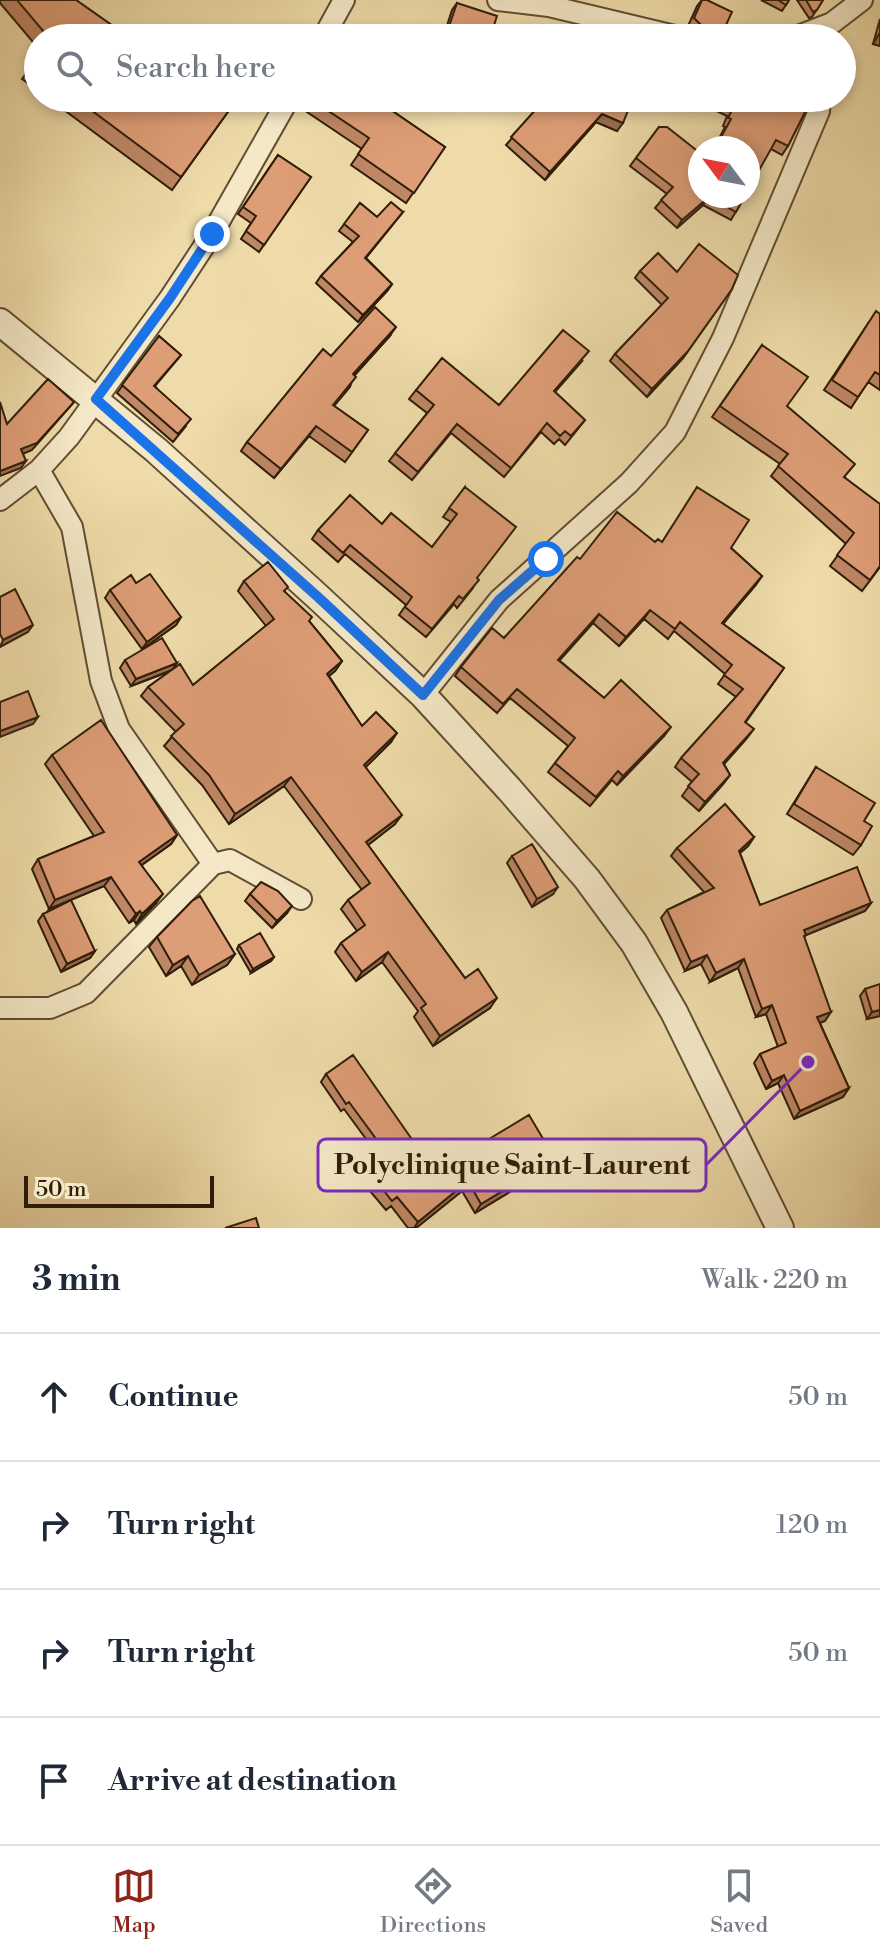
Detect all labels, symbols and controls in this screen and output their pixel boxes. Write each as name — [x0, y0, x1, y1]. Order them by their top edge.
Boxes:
search box — [24, 24, 856, 112]
icon: search — [52, 46, 96, 90]
text: Search here — [116, 49, 276, 87]
north arrow — [688, 136, 760, 208]
route end — [194, 216, 230, 252]
route start — [528, 541, 564, 577]
callout: Polyclinique Saint-Laurent — [318, 1139, 706, 1191]
text: Polyclinique Saint-Laurent — [334, 1148, 691, 1183]
scale bar — [24, 1172, 214, 1208]
text: 50 m — [36, 1176, 87, 1203]
text: 3 min — [32, 1259, 121, 1301]
text: Walk · 220 m — [702, 1264, 848, 1296]
icon: ahead — [32, 1375, 76, 1419]
text: Continue — [108, 1378, 239, 1416]
text: 50 m — [788, 1381, 848, 1413]
icon: right — [32, 1503, 76, 1547]
text: Turn right — [108, 1506, 255, 1544]
text: 120 m — [776, 1509, 848, 1541]
icon: right — [32, 1631, 76, 1675]
text: Turn right — [108, 1634, 255, 1672]
text: 50 m — [788, 1637, 848, 1669]
icon: arrive — [32, 1759, 76, 1803]
text: Arrive at destination — [108, 1762, 397, 1800]
tab: Map — [112, 1864, 156, 1939]
tab: Directions — [380, 1864, 486, 1939]
tab: Saved — [710, 1864, 768, 1939]

